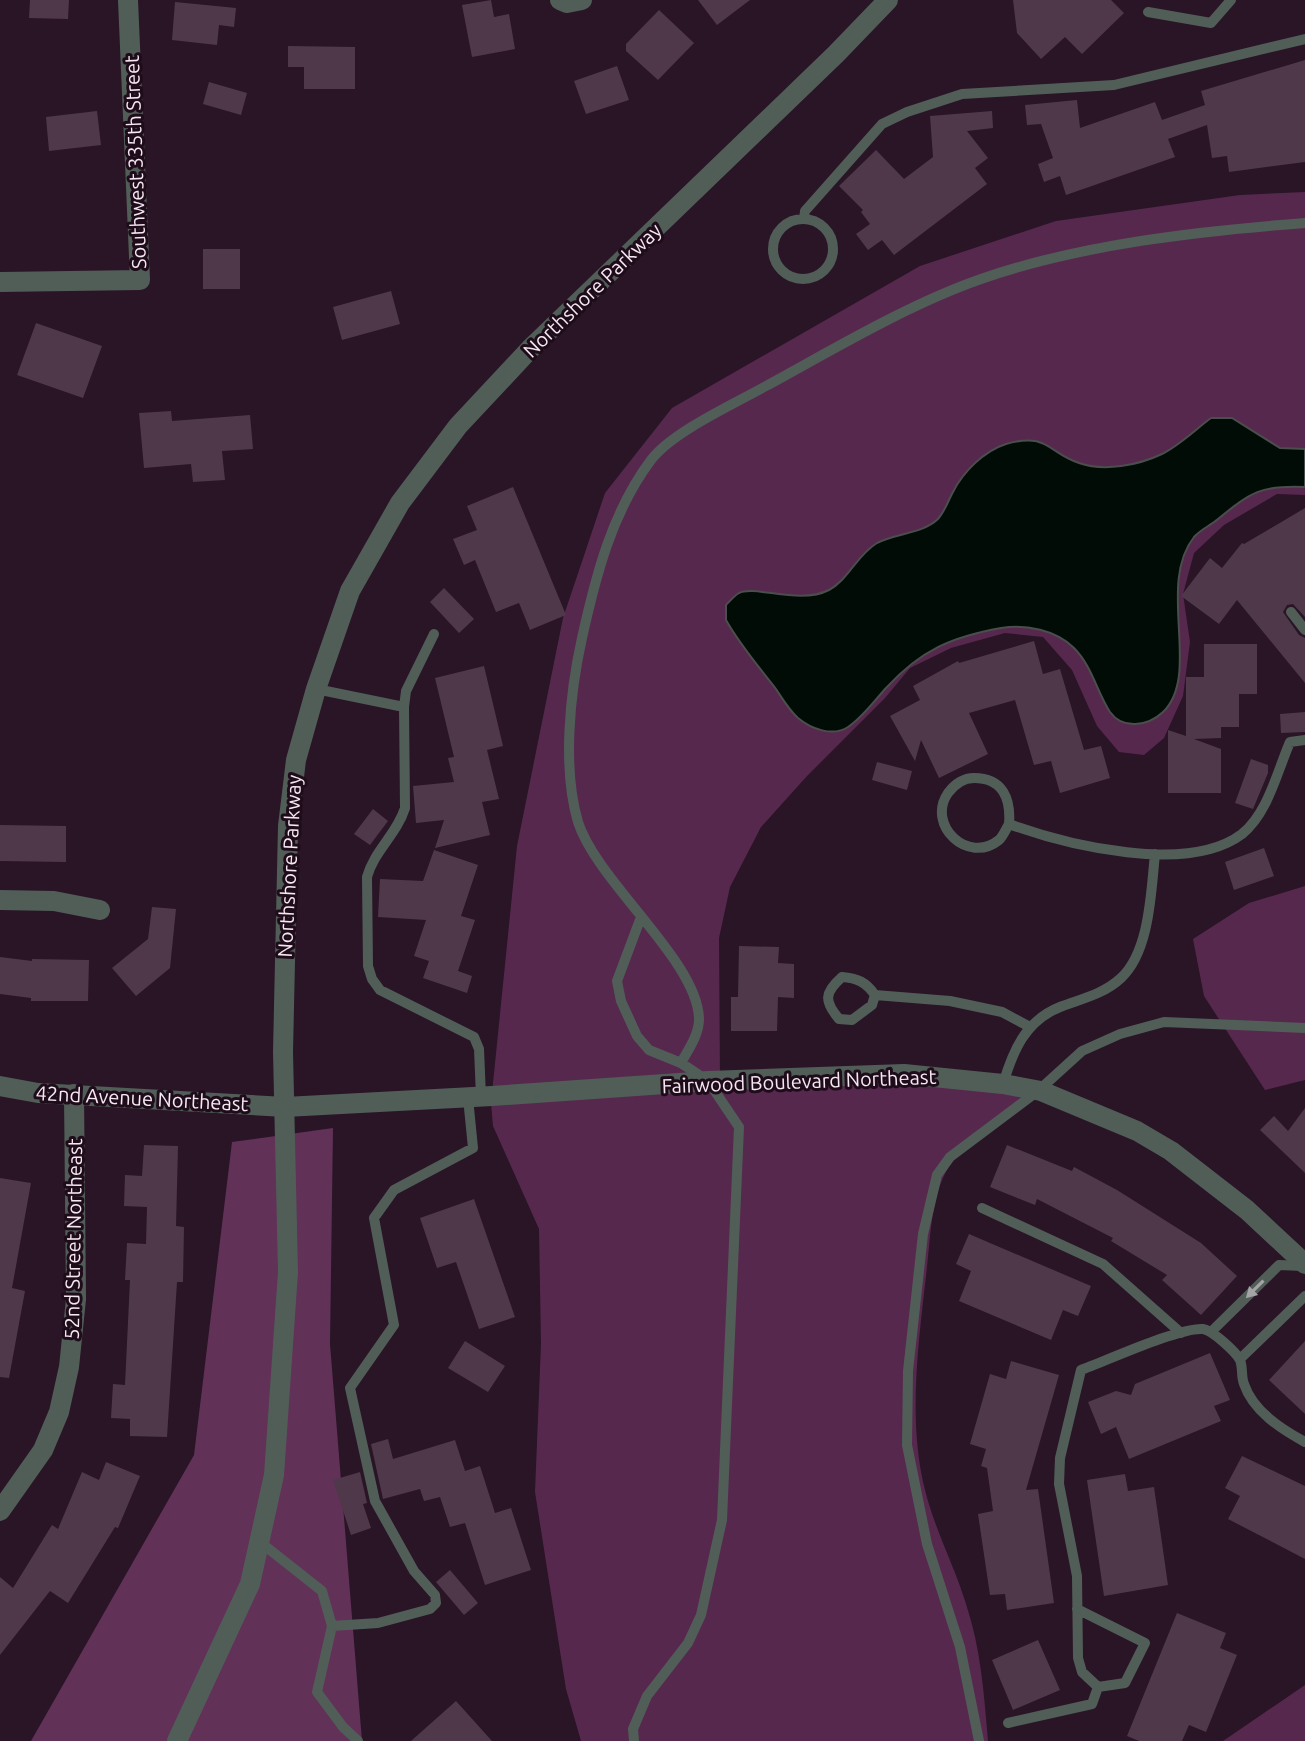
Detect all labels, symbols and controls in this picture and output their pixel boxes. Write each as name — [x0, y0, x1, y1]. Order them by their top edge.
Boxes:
street label: Southwest 335th Street — [120, 54, 150, 269]
street label: Northshore Parkway — [518, 218, 666, 362]
street label: Northshore Parkway — [273, 774, 305, 958]
street label: Fairwood Boulevard Northeast — [661, 1065, 937, 1097]
street label: 42nd Avenue Northeast — [35, 1081, 249, 1115]
street label: 52nd Street Northeast — [60, 1138, 86, 1340]
one-way arrow — [1246, 1279, 1265, 1298]

